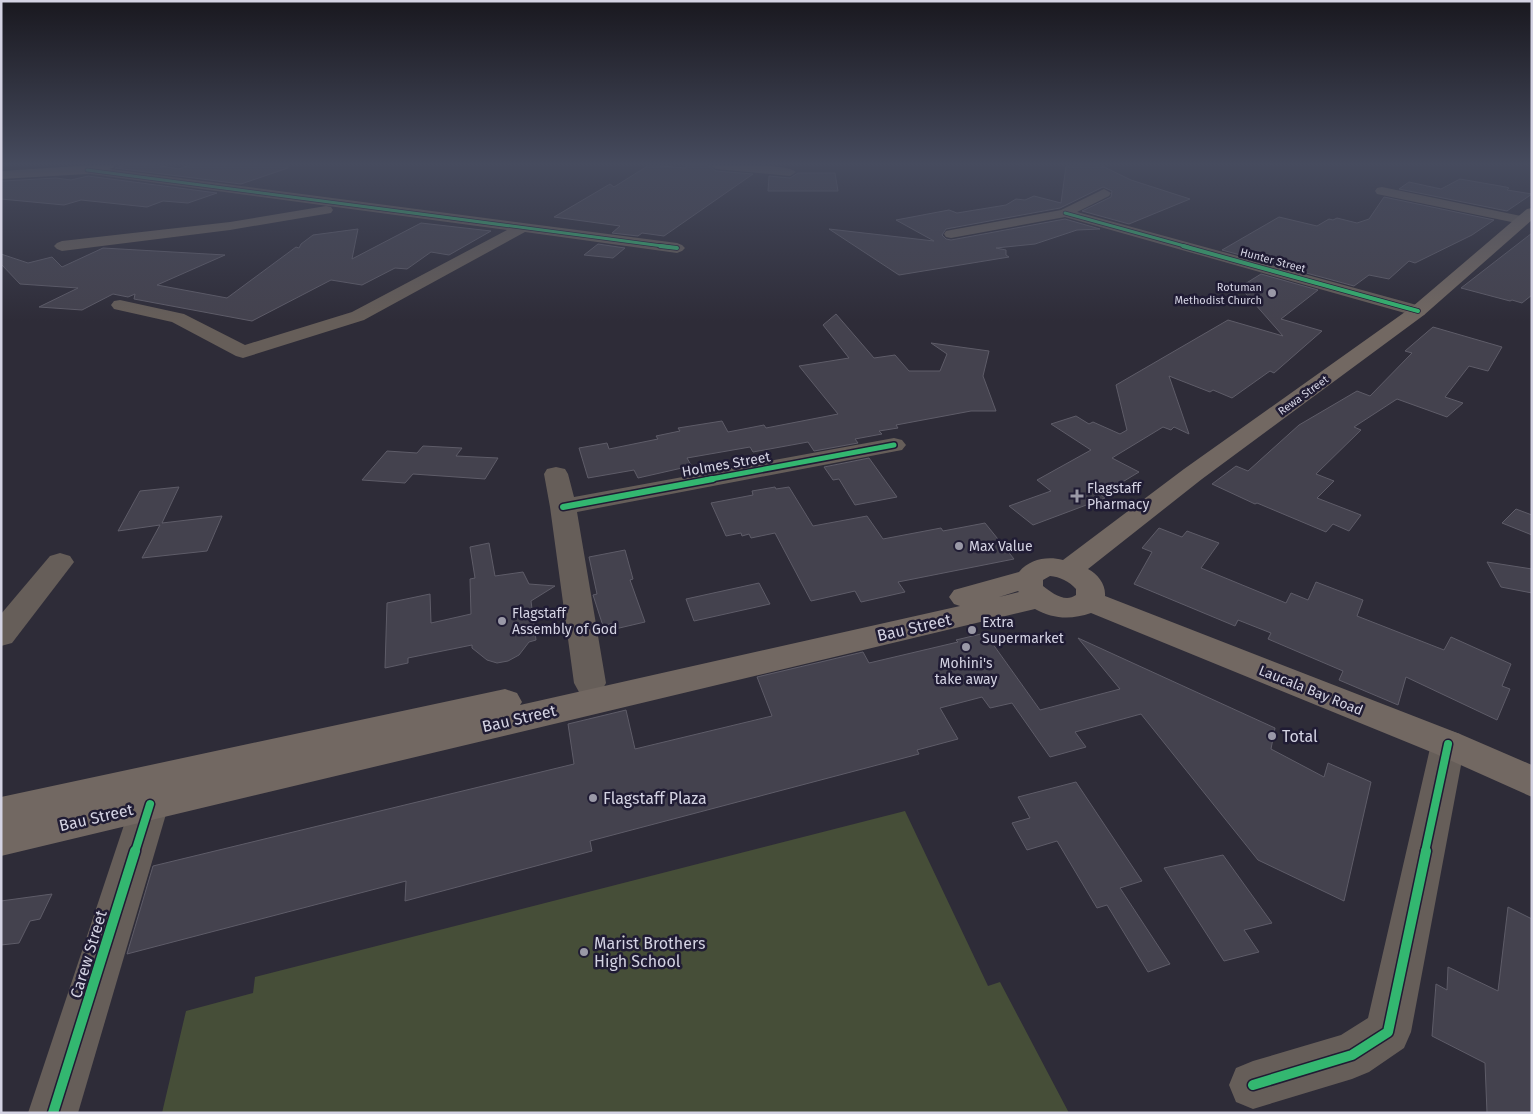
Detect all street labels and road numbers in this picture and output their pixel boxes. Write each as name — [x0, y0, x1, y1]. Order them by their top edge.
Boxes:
street label: Hunter Street — [1239, 246, 1307, 275]
street label: Rewa Street — [1276, 373, 1331, 418]
street label: Holmes Street — [680, 448, 773, 481]
street label: Bau Street — [875, 610, 953, 645]
street label: Laucala Bay Road — [1256, 662, 1365, 719]
street label: Bau Street — [480, 701, 558, 736]
street label: Bau Street — [57, 800, 135, 835]
street label: Carew Street — [66, 908, 111, 1000]

